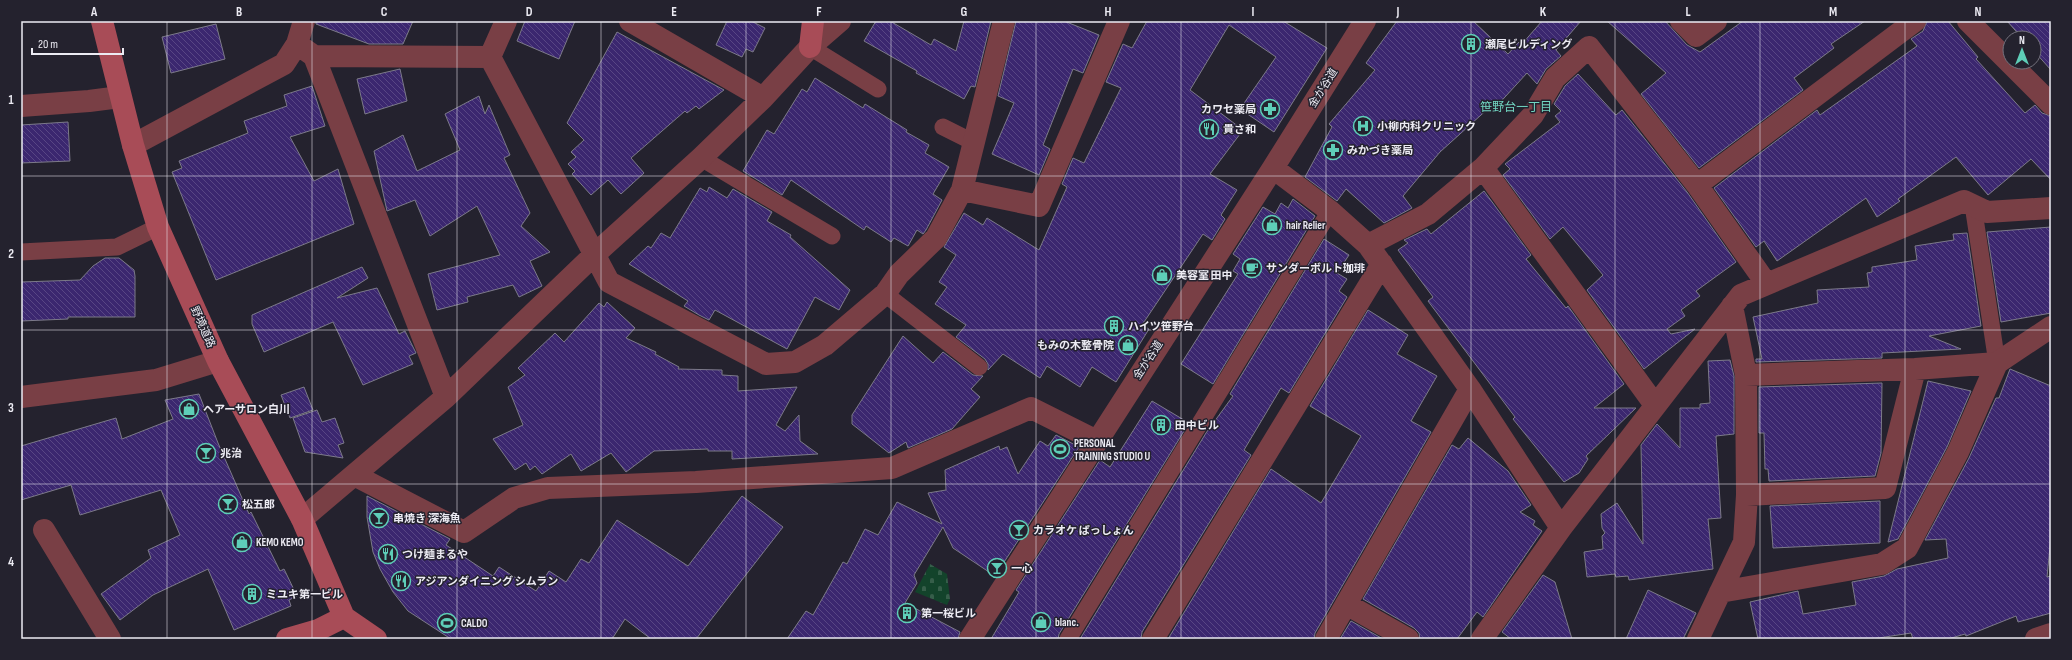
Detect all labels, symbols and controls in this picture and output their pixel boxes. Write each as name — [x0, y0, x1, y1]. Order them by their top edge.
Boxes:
text: A — [90, 4, 98, 20]
text: B — [236, 4, 242, 20]
text: C — [381, 4, 388, 20]
text: D — [526, 4, 533, 20]
text: E — [671, 4, 677, 20]
text: F — [816, 4, 822, 20]
text: G — [961, 4, 968, 20]
text: H — [1105, 4, 1112, 20]
text: I — [1252, 4, 1255, 20]
text: J — [1396, 4, 1400, 20]
text: K — [1540, 4, 1547, 20]
text: L — [1685, 4, 1691, 20]
text: M — [1829, 4, 1837, 20]
text: N — [1975, 4, 1982, 20]
scale bar — [32, 30, 123, 56]
north arrow — [2002, 30, 2042, 70]
building icon: 瀬尾ビルディング — [1460, 33, 1482, 55]
text: N — [2019, 34, 2025, 47]
text: 20 m — [38, 37, 58, 52]
place label: 瀬尾ビルディング — [1485, 38, 1572, 51]
street label: 金が谷道 — [1306, 66, 1340, 110]
text: 1 — [8, 92, 14, 108]
pharmacy icon: カワセ薬局 — [1259, 98, 1281, 120]
district label: 笹野台一丁目 — [1480, 100, 1552, 115]
place label: カワセ薬局 — [1201, 103, 1256, 116]
hospital icon: 小柳内科クリニック — [1352, 115, 1374, 137]
restaurant icon: 貴さ和 — [1198, 118, 1220, 140]
place label: 小柳内科クリニック — [1377, 120, 1476, 133]
place label: 貴さ和 — [1223, 123, 1256, 136]
pharmacy icon: みかづき薬局 — [1322, 139, 1344, 161]
place label: みかづき薬局 — [1347, 144, 1413, 157]
shop icon: hair Relier — [1261, 214, 1283, 236]
place label: hair Relier — [1286, 219, 1326, 232]
text: 2 — [8, 246, 14, 262]
cafe icon: サンダーボルト珈琲 — [1241, 257, 1263, 279]
place label: サンダーボルト珈琲 — [1266, 262, 1365, 275]
shop icon: 美容室 田中 — [1151, 264, 1173, 286]
place label: 美容室 田中 — [1176, 269, 1233, 282]
street label: 野境道路 — [188, 304, 218, 350]
building icon: ハイツ笹野台 — [1103, 315, 1125, 337]
place label: ハイツ笹野台 — [1128, 320, 1194, 333]
shop icon: もみの木整骨院 — [1117, 334, 1139, 356]
street label: 金が谷道 — [1131, 338, 1165, 382]
place label: もみの木整骨院 — [1037, 339, 1114, 352]
shop icon: ヘアーサロン白川 — [178, 398, 200, 420]
text: 3 — [8, 400, 14, 416]
place label: ヘアーサロン白川 — [203, 403, 290, 416]
building icon: 田中ビル — [1150, 414, 1172, 436]
place label: 田中ビル — [1175, 419, 1219, 432]
place label: PERSONAL TRAINING STUDIO U — [1074, 437, 1151, 463]
sports icon: PERSONAL TRAINING STUDIO U — [1049, 438, 1071, 460]
bar icon: 兆治 — [195, 442, 217, 464]
place label: 兆治 — [220, 447, 242, 460]
bar icon: 松五郎 — [217, 493, 239, 515]
place label: 松五郎 — [242, 498, 275, 511]
bar icon: 串焼き 深海魚 — [368, 507, 390, 529]
place label: 串焼き 深海魚 — [393, 512, 461, 525]
bar icon: カラオケ ぱっしょん — [1008, 519, 1030, 541]
place label: カラオケ ぱっしょん — [1033, 524, 1134, 537]
shop icon: KEMO KEMO — [231, 531, 253, 553]
place label: KEMO KEMO — [256, 536, 304, 549]
restaurant icon: つけ麺まるや — [377, 543, 399, 565]
place label: つけ麺まるや — [402, 548, 468, 561]
text: 4 — [8, 554, 14, 570]
bar icon: 一心 — [986, 557, 1008, 579]
place label: 一心 — [1011, 562, 1033, 575]
restaurant icon: アジアンダイニング シムラン — [390, 570, 412, 592]
place label: アジアンダイニング シムラン — [415, 575, 558, 588]
building icon: ミユキ第一ビル — [241, 583, 263, 605]
place label: ミユキ第一ビル — [266, 588, 343, 601]
building icon: 第一桜ビル — [896, 602, 918, 624]
place label: 第一桜ビル — [921, 607, 976, 620]
shop icon: blanc. — [1030, 611, 1052, 633]
sports icon: CALDO — [436, 612, 458, 634]
place label: blanc. — [1055, 616, 1079, 629]
place label: CALDO — [461, 617, 488, 630]

